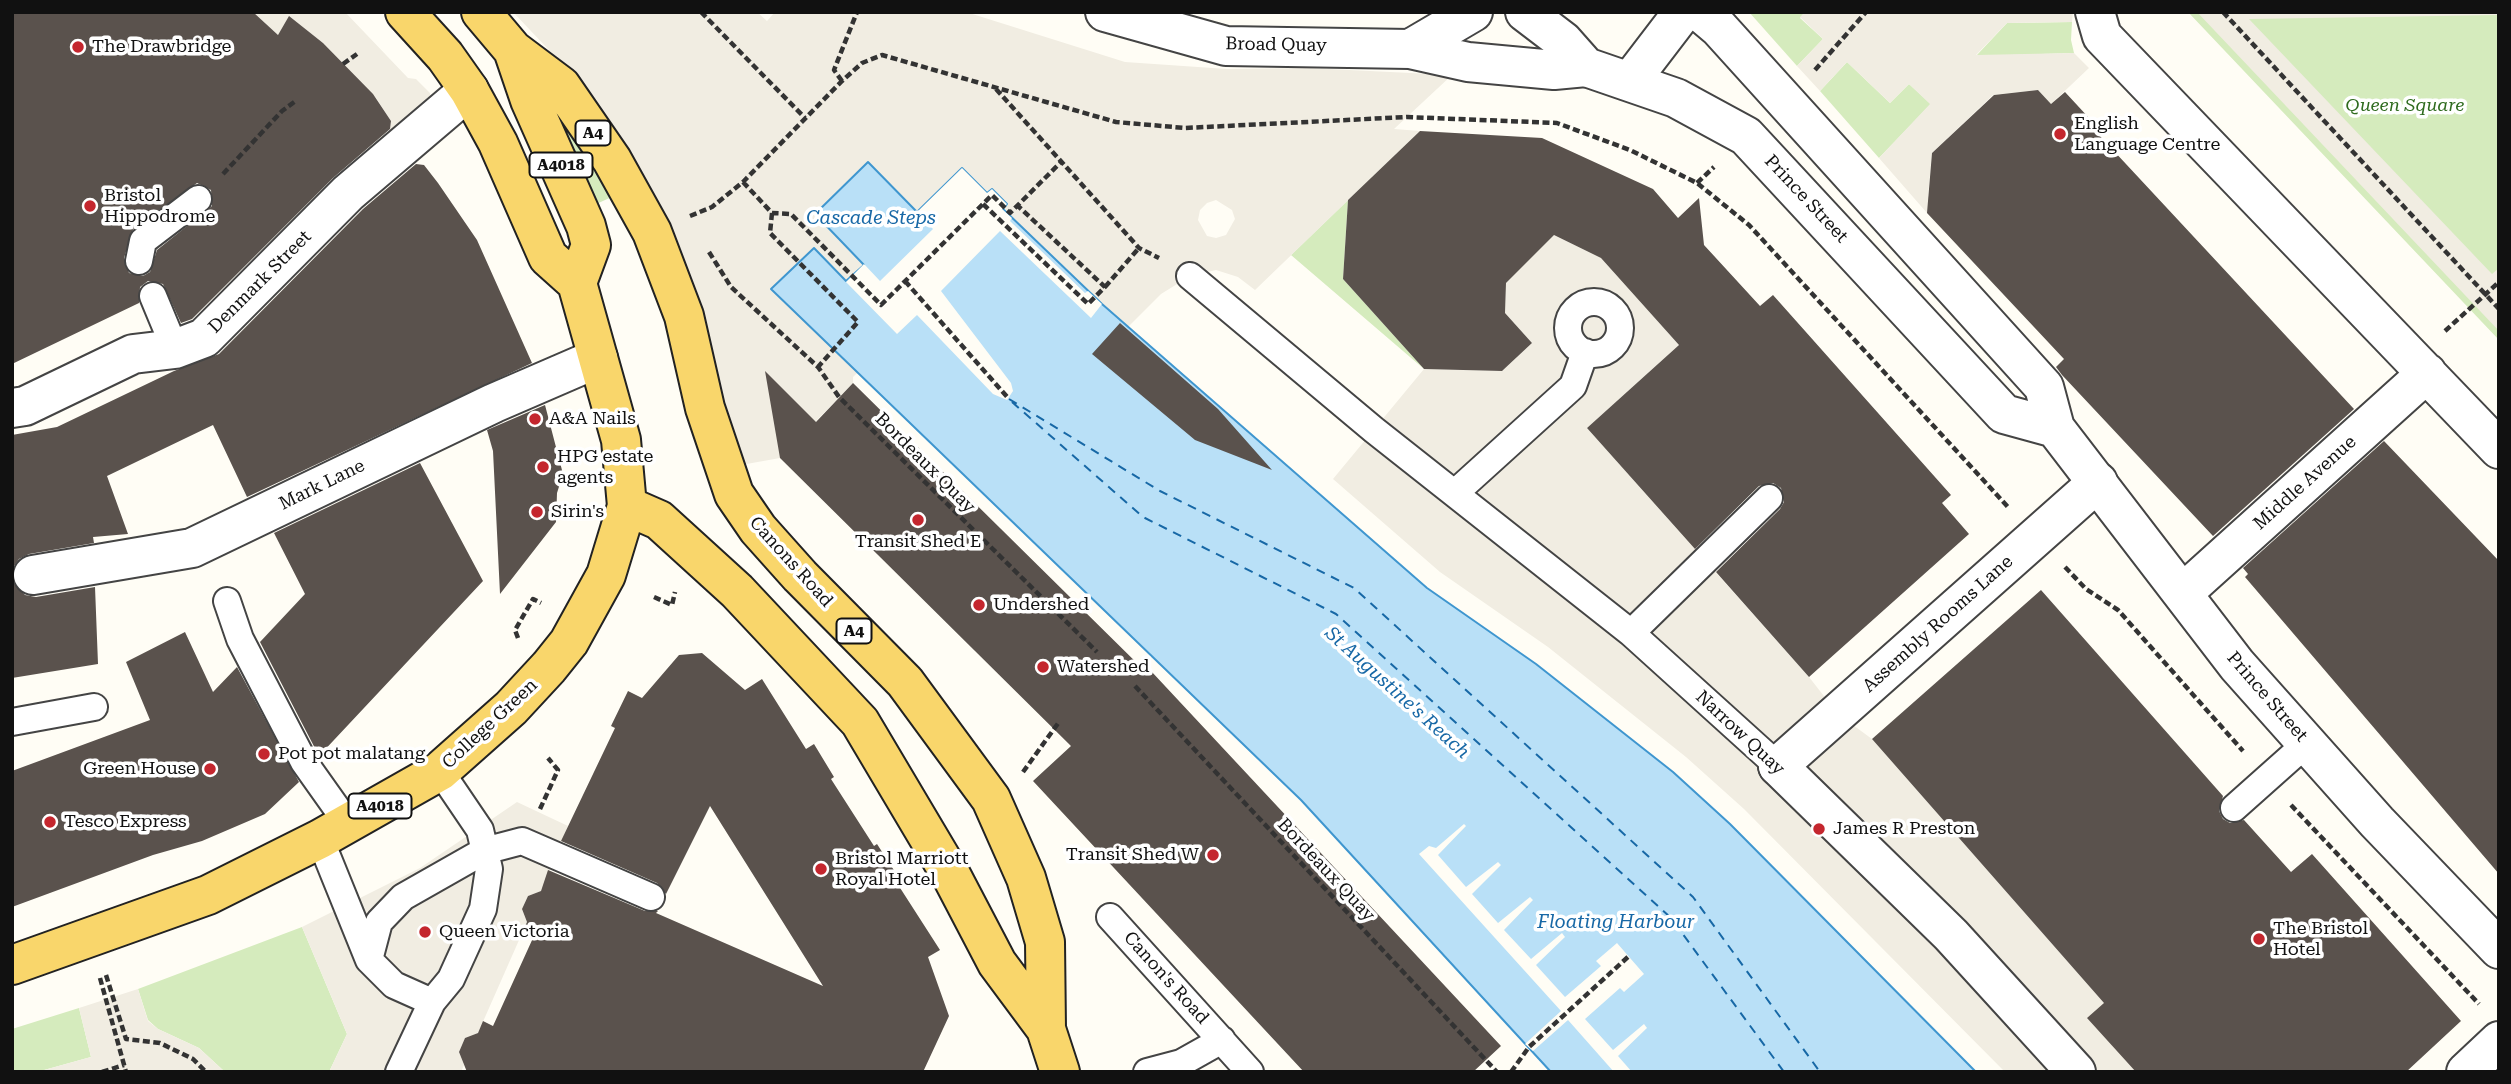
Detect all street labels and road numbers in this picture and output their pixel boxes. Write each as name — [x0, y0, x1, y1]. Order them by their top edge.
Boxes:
street label: Broad Quay — [1225, 33, 1327, 57]
road number: A4 — [576, 120, 610, 146]
street label: Prince Street — [1760, 150, 1852, 248]
road number: A4018 — [530, 153, 592, 178]
street label: Denmark Street — [204, 226, 316, 338]
street label: Bordeaux Quay — [870, 408, 980, 518]
street label: Middle Avenue — [2249, 431, 2361, 535]
street label: Mark Lane — [276, 455, 368, 515]
street label: Canons Road — [745, 512, 837, 612]
street label: Assembly Rooms Lane — [1858, 551, 2018, 697]
road number: A4 — [836, 618, 872, 644]
street label: Prince Street — [2222, 647, 2312, 747]
street label: College Green — [438, 675, 542, 773]
street label: Narrow Quay — [1691, 686, 1789, 780]
road number: A4018 — [348, 793, 412, 818]
street label: Bordeaux Quay — [1273, 814, 1379, 926]
street label: Canon's Road — [1119, 927, 1213, 1029]

